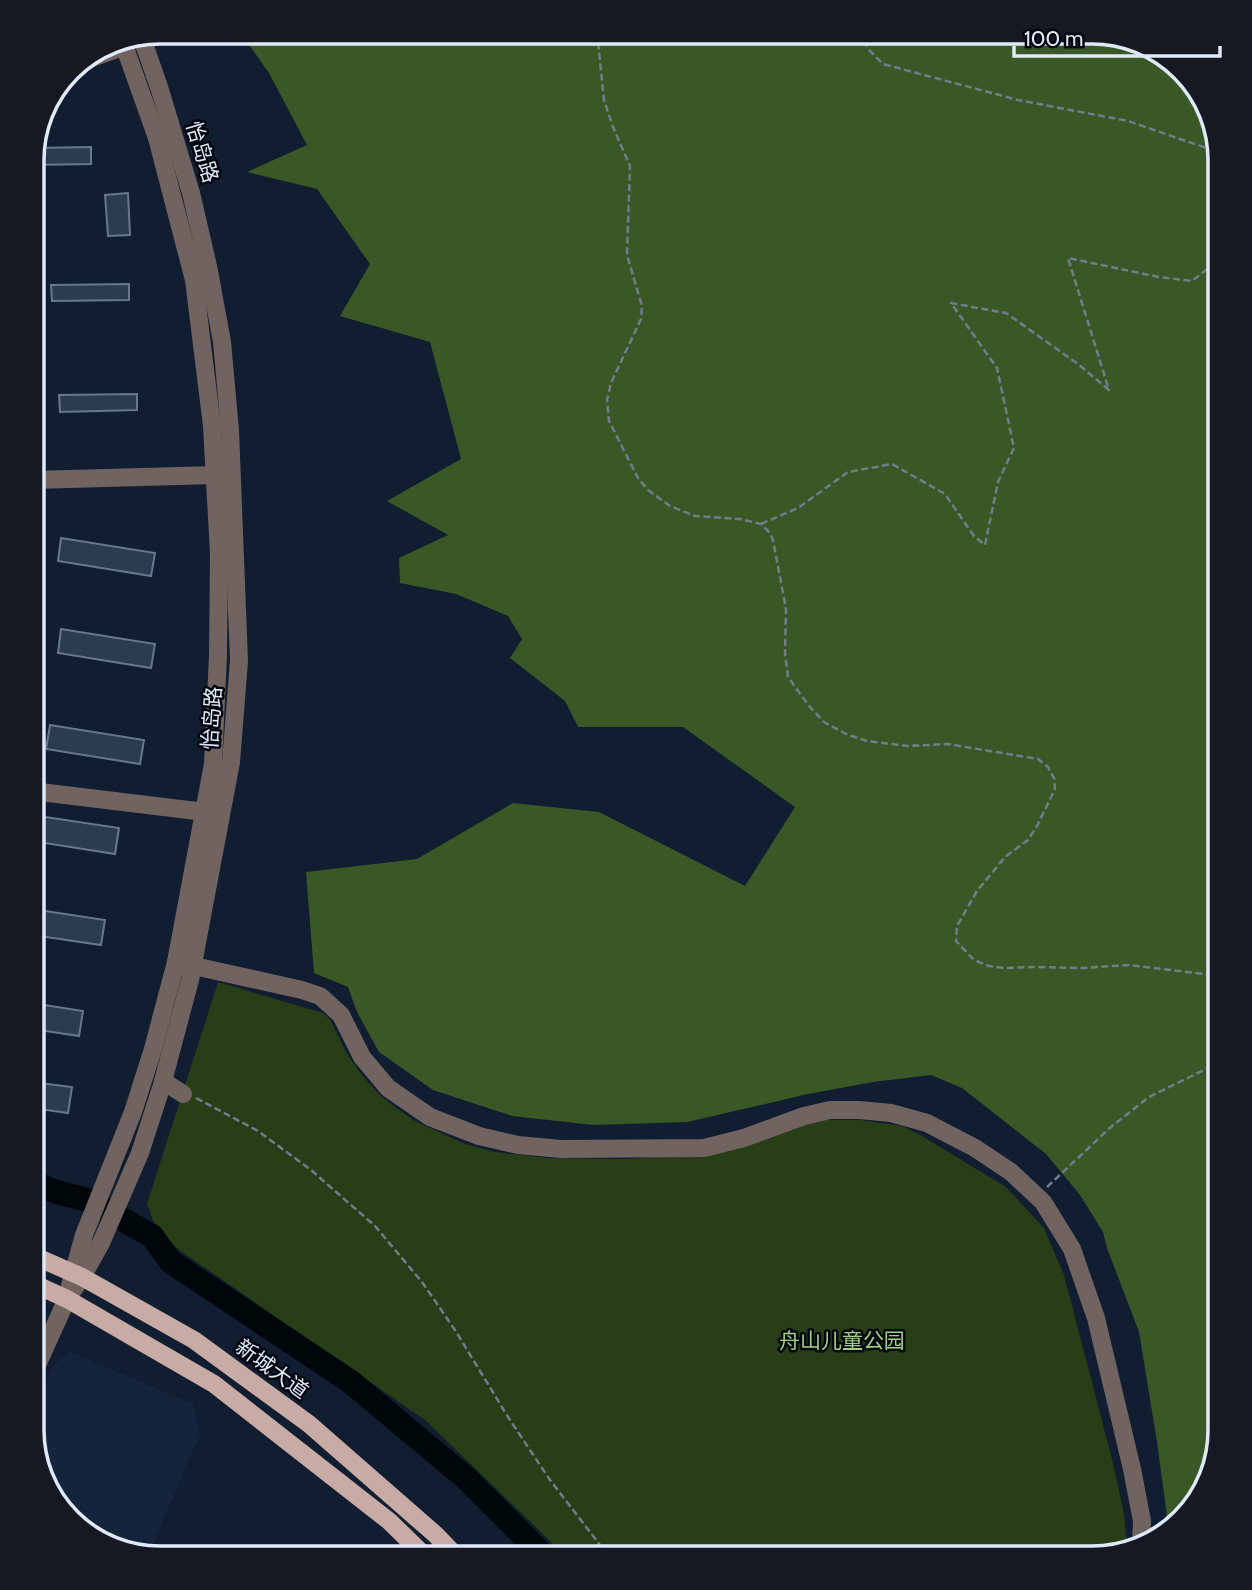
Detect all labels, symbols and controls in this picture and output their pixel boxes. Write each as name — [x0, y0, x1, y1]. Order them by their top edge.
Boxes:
scale bar — [1014, 14, 1220, 58]
text: 100 m — [1024, 26, 1083, 51]
street label: 怡岛路 — [181, 118, 224, 186]
street label: 怡岛路 — [197, 686, 226, 750]
park label: 舟山儿童公园 — [779, 1328, 905, 1353]
street label: 新城大道 — [231, 1334, 314, 1403]

